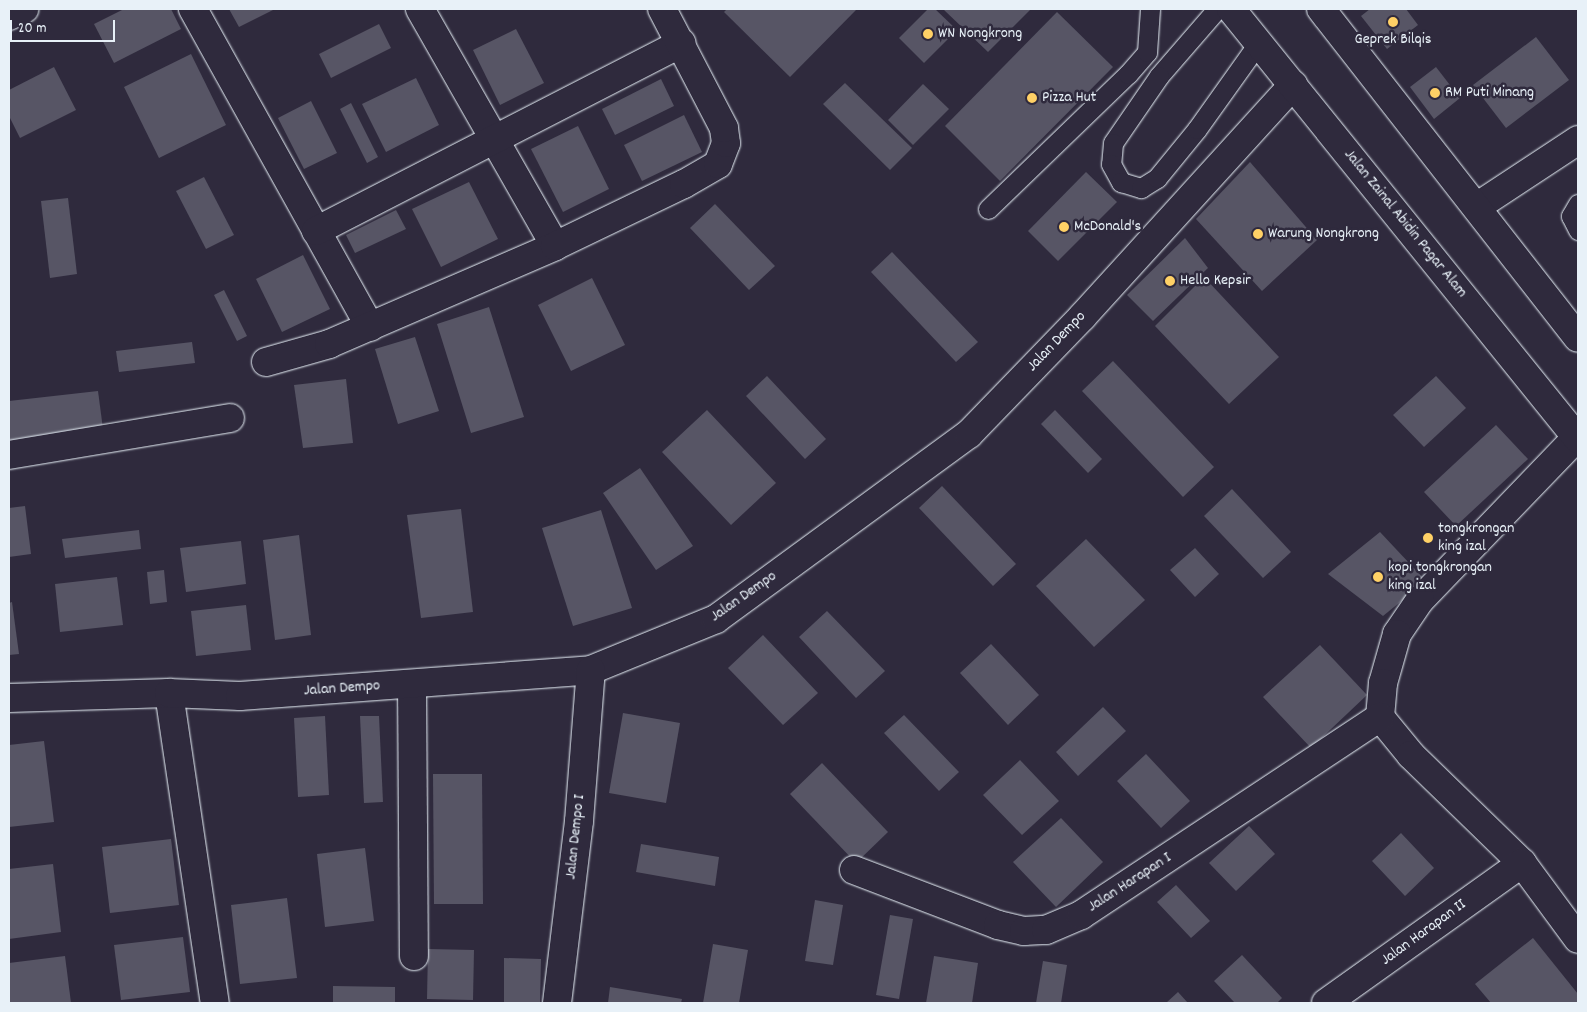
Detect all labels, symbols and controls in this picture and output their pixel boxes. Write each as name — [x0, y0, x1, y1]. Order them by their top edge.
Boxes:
scale bar — [12, 10, 118, 42]
marker: Geprek Bilqis — [1387, 16, 1399, 28]
text: 20 m — [18, 18, 46, 40]
place label: WN Nongkrong — [938, 24, 1022, 44]
marker: WN Nongkrong — [922, 28, 934, 40]
place label: Geprek Bilqis — [1355, 30, 1431, 50]
place label: RM Puti Minang — [1445, 83, 1534, 103]
marker: RM Puti Minang — [1429, 87, 1441, 99]
place label: Pizza Hut — [1042, 88, 1097, 108]
marker: Pizza Hut — [1026, 92, 1038, 104]
street label: Jalan Zainal Abidin Pagar Alam — [1339, 146, 1471, 302]
place label: McDonald's — [1074, 217, 1141, 237]
marker: McDonald's — [1058, 221, 1070, 233]
place label: Warung Nongkrong — [1268, 224, 1379, 244]
marker: Warung Nongkrong — [1252, 228, 1264, 240]
place label: Hello Kepsir — [1180, 271, 1251, 291]
marker: Hello Kepsir — [1164, 275, 1176, 287]
street label: Jalan Dempo — [1024, 308, 1090, 376]
place label: tongkrongan king izal — [1438, 519, 1514, 557]
marker: tongkrongan king izal — [1422, 532, 1434, 544]
place label: kopi tongkrongan king izal — [1388, 558, 1492, 596]
street label: Jalan Dempo — [707, 567, 781, 627]
marker: kopi tongkrongan king izal — [1372, 571, 1384, 583]
street label: Jalan Dempo — [303, 677, 381, 701]
street label: Jalan Dempo I — [562, 794, 590, 880]
street label: Jalan Harapan I — [1085, 849, 1175, 917]
street label: Jalan Harapan II — [1378, 896, 1470, 970]

